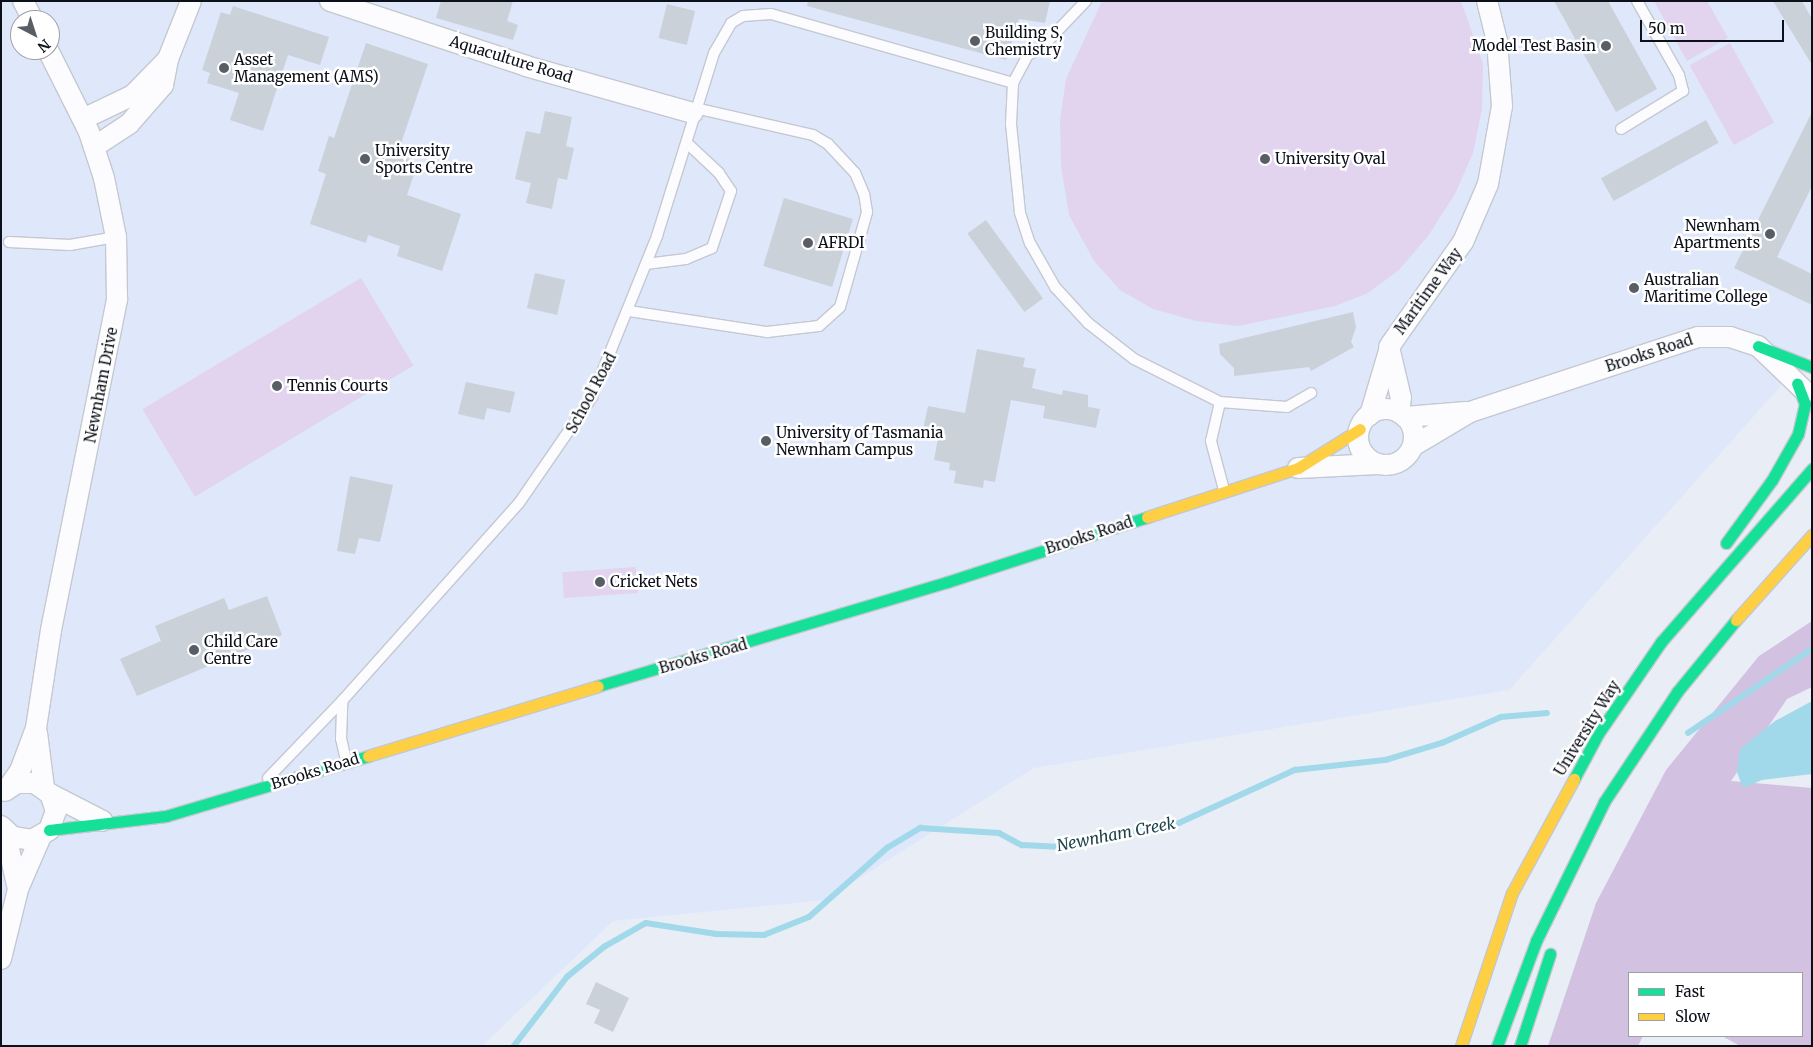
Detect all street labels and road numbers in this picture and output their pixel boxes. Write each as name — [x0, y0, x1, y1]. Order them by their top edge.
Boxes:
street label: Aquaculture Road — [447, 32, 575, 86]
street label: Maritime Way — [1391, 244, 1465, 338]
street label: Newnham Drive — [81, 326, 121, 444]
street label: Brooks Road — [1603, 330, 1695, 376]
street label: School Road — [562, 350, 620, 436]
street label: Brooks Road — [1043, 512, 1135, 558]
street label: Brooks Road — [657, 635, 749, 677]
street label: University Way — [1550, 677, 1624, 779]
street label: Brooks Road — [269, 749, 361, 793]

